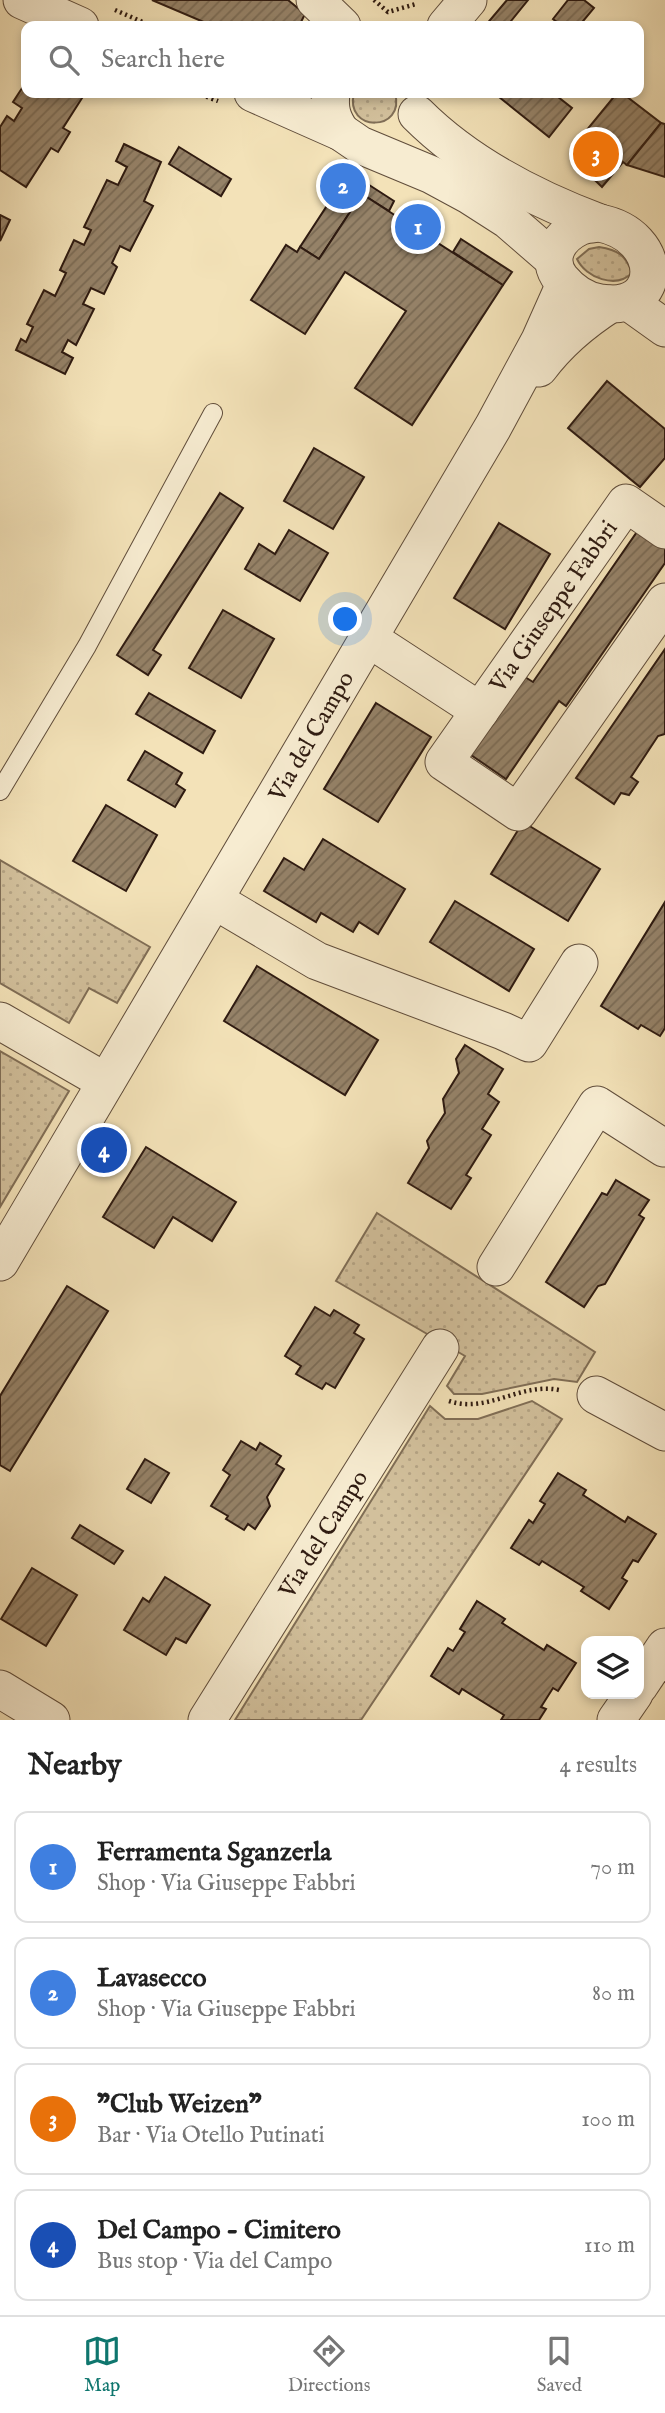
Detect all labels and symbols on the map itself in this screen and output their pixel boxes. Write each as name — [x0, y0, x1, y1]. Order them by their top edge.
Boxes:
pin: 3 — [573, 128, 619, 180]
pin: 2 — [320, 160, 366, 212]
pin: 1 — [395, 201, 441, 253]
street label: Via Giuseppe Fabbri — [483, 515, 625, 700]
your location — [328, 602, 362, 636]
street label: Via del Campo — [262, 666, 362, 808]
pin: 4 — [81, 1124, 127, 1176]
street label: Via del Campo — [272, 1465, 376, 1605]

